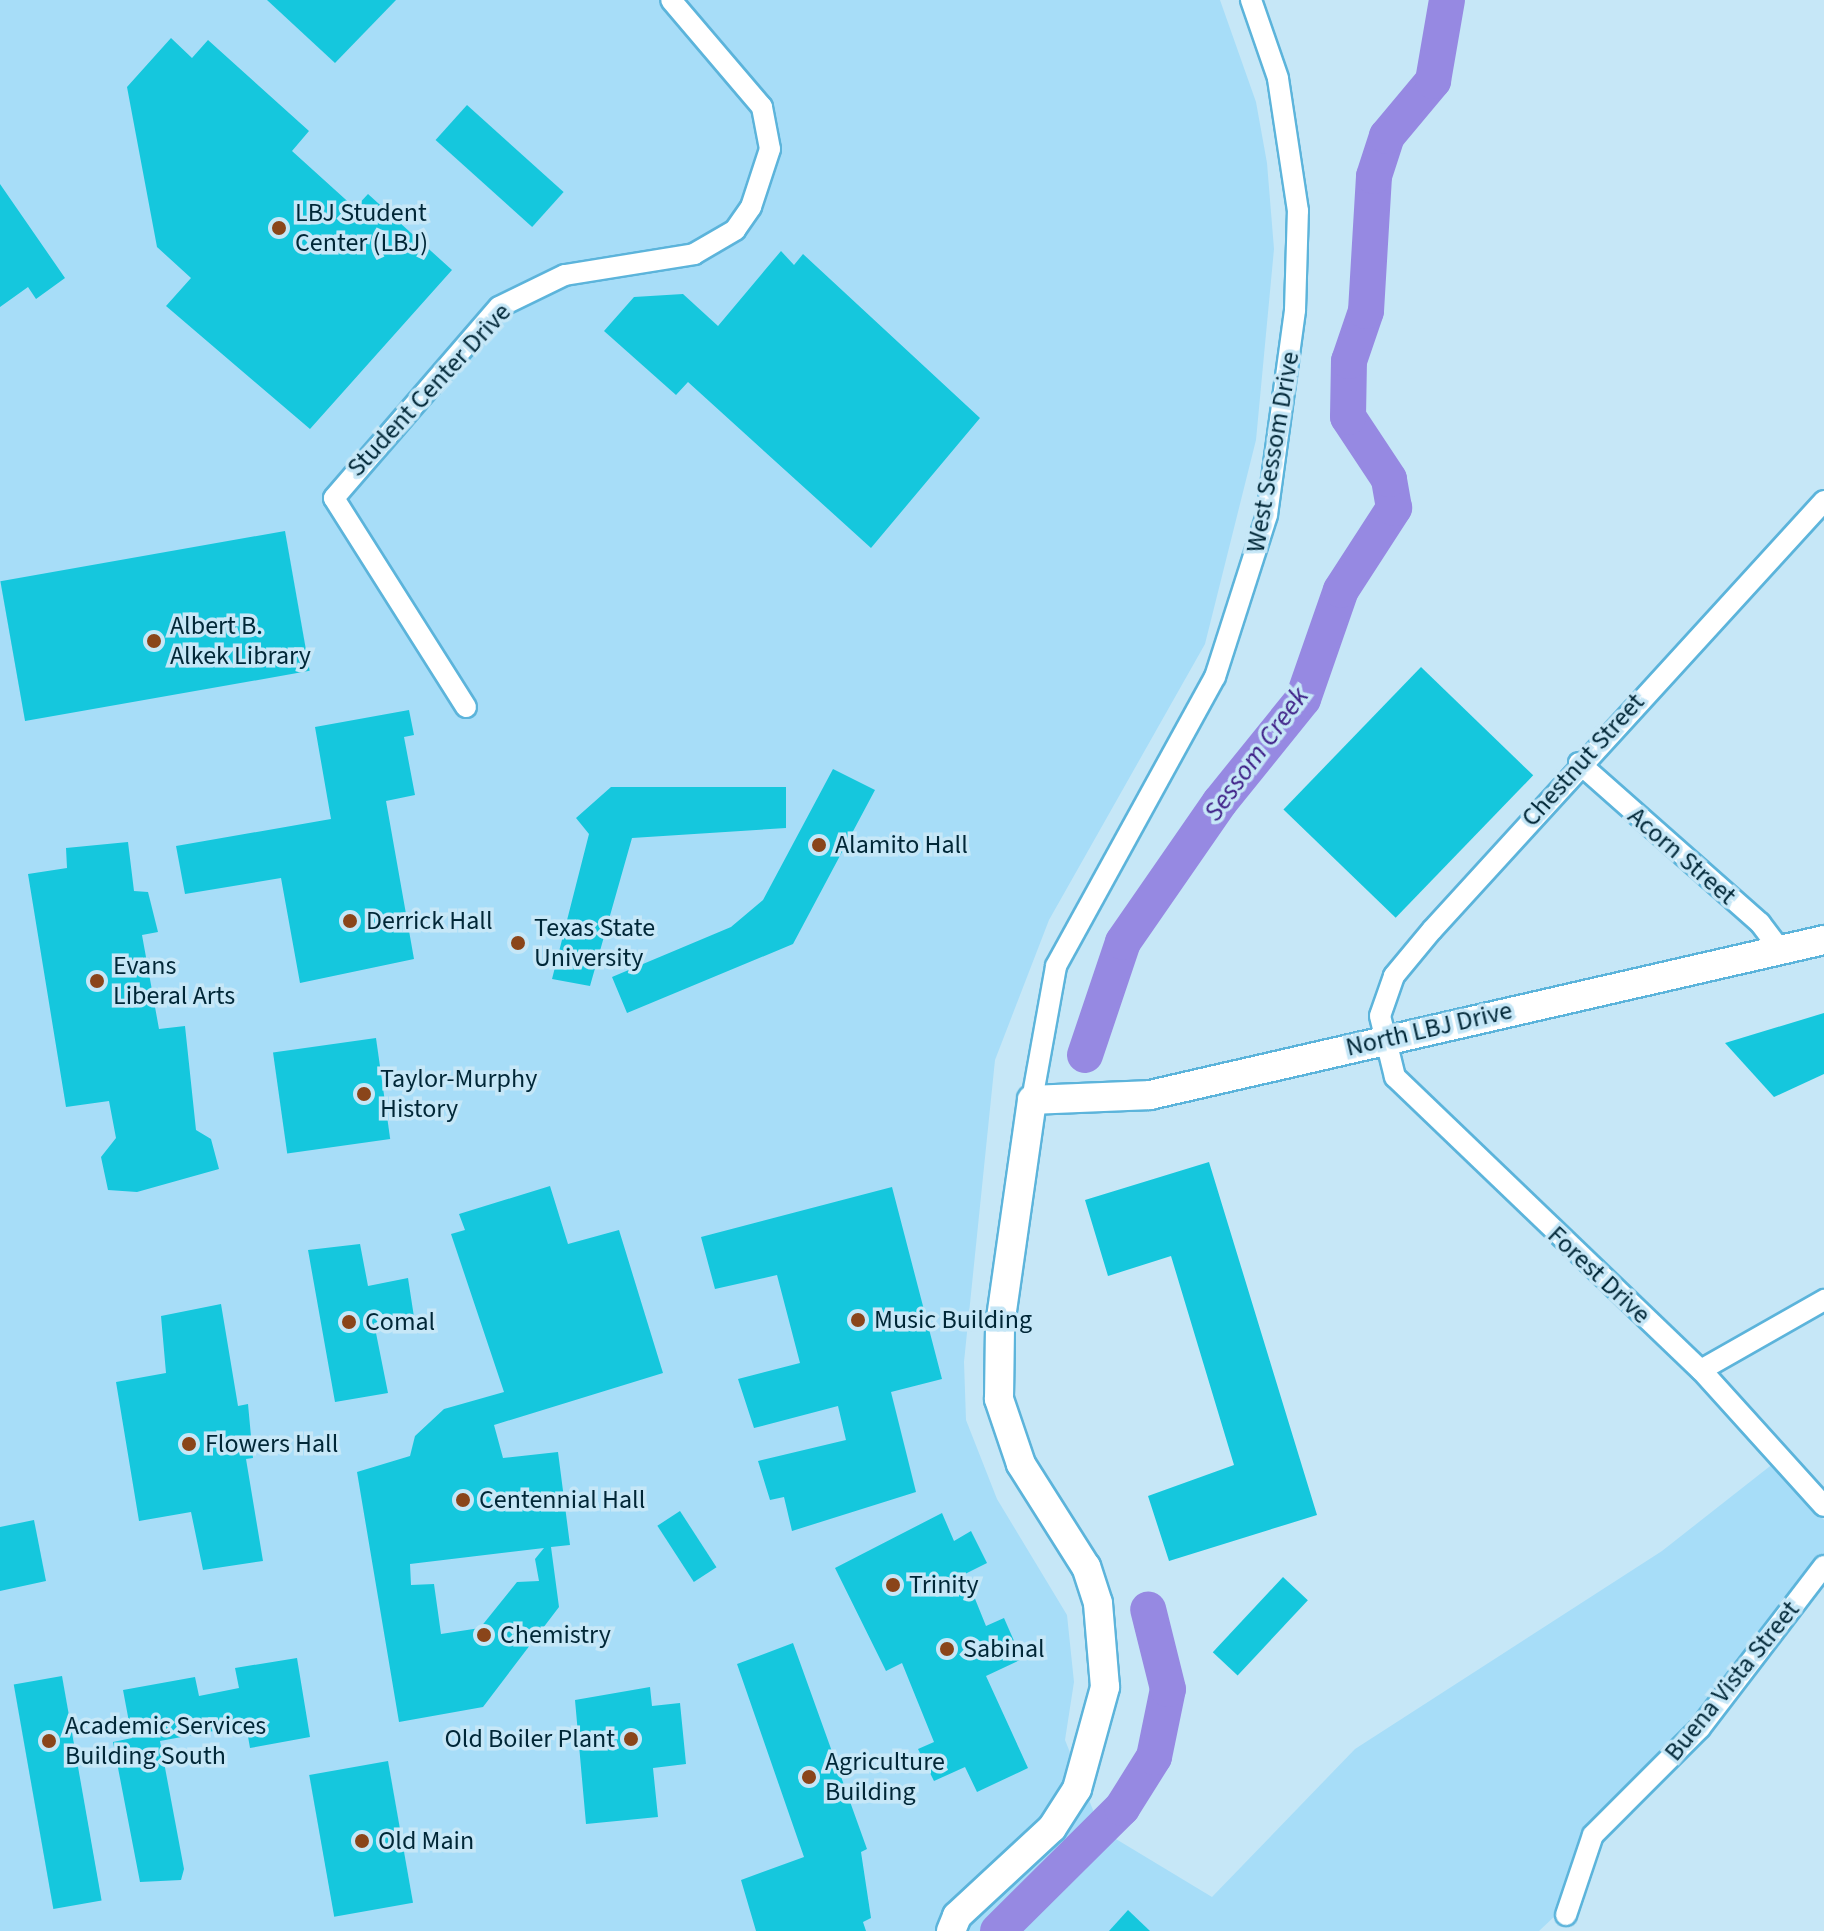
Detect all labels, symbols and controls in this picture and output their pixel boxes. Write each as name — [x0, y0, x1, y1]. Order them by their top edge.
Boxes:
place label: LBJ Student Center (LBJ) — [295, 197, 428, 258]
marker: LBJ Student Center (LBJ) — [270, 219, 288, 237]
street label: Student Center Drive — [341, 297, 517, 483]
street label: West Sessom Drive — [1240, 349, 1306, 555]
place label: Albert B. Alkek Library — [170, 610, 311, 672]
marker: Albert B. Alkek Library — [145, 632, 163, 650]
water label: Sessom Creek — [1196, 680, 1316, 828]
street label: Chestnut Street — [1515, 687, 1651, 833]
street label: Acorn Street — [1622, 801, 1742, 911]
place label: Alamito Hall — [835, 829, 968, 861]
marker: Alamito Hall — [810, 836, 828, 854]
place label: Derrick Hall — [366, 905, 493, 937]
marker: Derrick Hall — [341, 912, 359, 930]
place label: Texas State University — [534, 912, 655, 974]
marker: Texas State University — [509, 934, 527, 952]
place label: Evans Liberal Arts — [113, 950, 235, 1012]
marker: Evans Liberal Arts — [88, 972, 106, 990]
street label: North LBJ Drive — [1343, 995, 1515, 1063]
place label: Taylor-Murphy History — [380, 1063, 537, 1124]
marker: Taylor-Murphy History — [355, 1085, 373, 1103]
street label: Forest Drive — [1541, 1220, 1657, 1330]
place label: Music Building — [874, 1304, 1032, 1336]
place label: Comal — [365, 1306, 435, 1338]
marker: Music Building — [849, 1311, 867, 1329]
marker: Comal — [340, 1313, 358, 1331]
place label: Flowers Hall — [205, 1428, 338, 1460]
marker: Flowers Hall — [180, 1435, 198, 1453]
place label: Centennial Hall — [479, 1484, 645, 1516]
marker: Centennial Hall — [454, 1491, 472, 1509]
place label: Trinity — [909, 1569, 979, 1601]
marker: Trinity — [884, 1576, 902, 1594]
street label: Buena Vista Street — [1658, 1595, 1806, 1767]
place label: Chemistry — [500, 1619, 611, 1651]
marker: Chemistry — [475, 1626, 493, 1644]
place label: Sabinal — [963, 1633, 1045, 1665]
marker: Sabinal — [938, 1640, 956, 1658]
place label: Academic Services Building South — [65, 1710, 266, 1772]
place label: Old Boiler Plant — [444, 1723, 615, 1755]
marker: Old Boiler Plant — [622, 1730, 640, 1748]
marker: Academic Services Building South — [40, 1732, 58, 1750]
place label: Agriculture Building — [825, 1746, 945, 1808]
marker: Agriculture Building — [800, 1768, 818, 1786]
place label: Old Main — [378, 1825, 474, 1857]
marker: Old Main — [353, 1832, 371, 1850]

